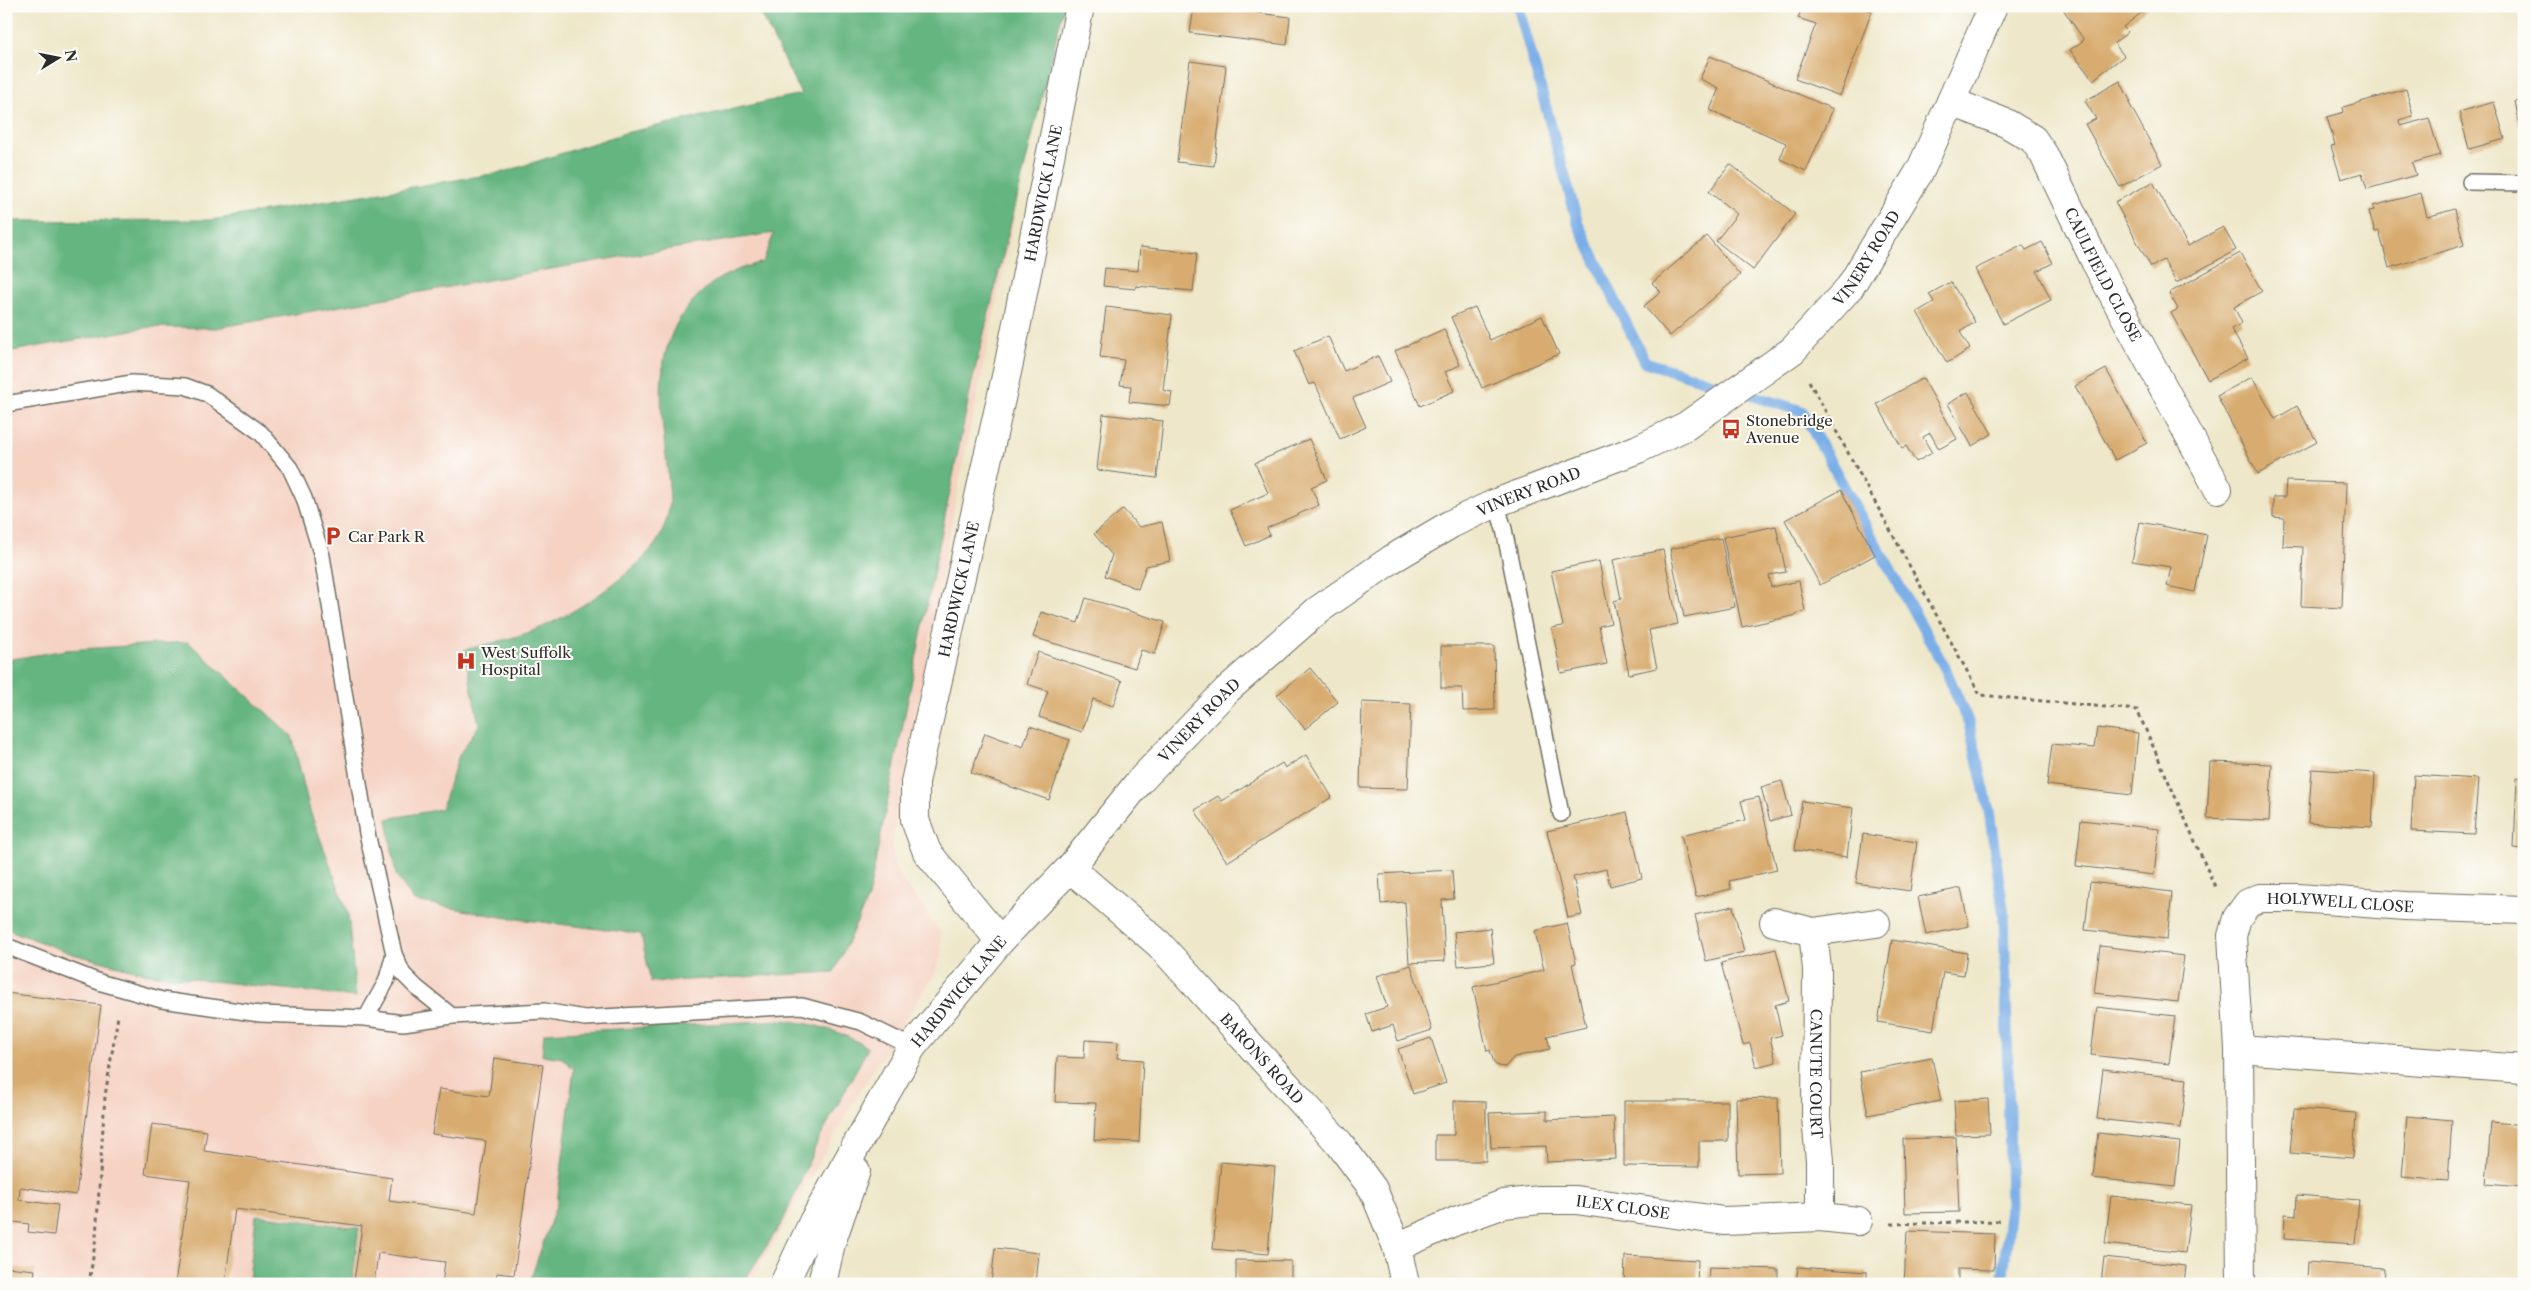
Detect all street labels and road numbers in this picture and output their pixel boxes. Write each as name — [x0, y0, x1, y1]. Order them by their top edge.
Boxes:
street label: HARDWICK LANE — [1020, 123, 1066, 263]
street label: CAULFIELD CLOSE — [2061, 204, 2146, 345]
street label: VINERY ROAD — [1828, 206, 1904, 310]
street label: VINERY ROAD — [1473, 462, 1583, 521]
street label: HARDWICK LANE — [934, 519, 983, 659]
street label: VINERY ROAD — [1153, 674, 1244, 767]
street label: HOLYWELL CLOSE — [2267, 889, 2414, 916]
street label: HARDWICK LANE — [907, 932, 1010, 1051]
street label: BARONS ROAD — [1216, 1009, 1308, 1108]
street label: CANUTE COURT — [1806, 1009, 1827, 1140]
street label: ILEX CLOSE — [1575, 1191, 1671, 1223]

